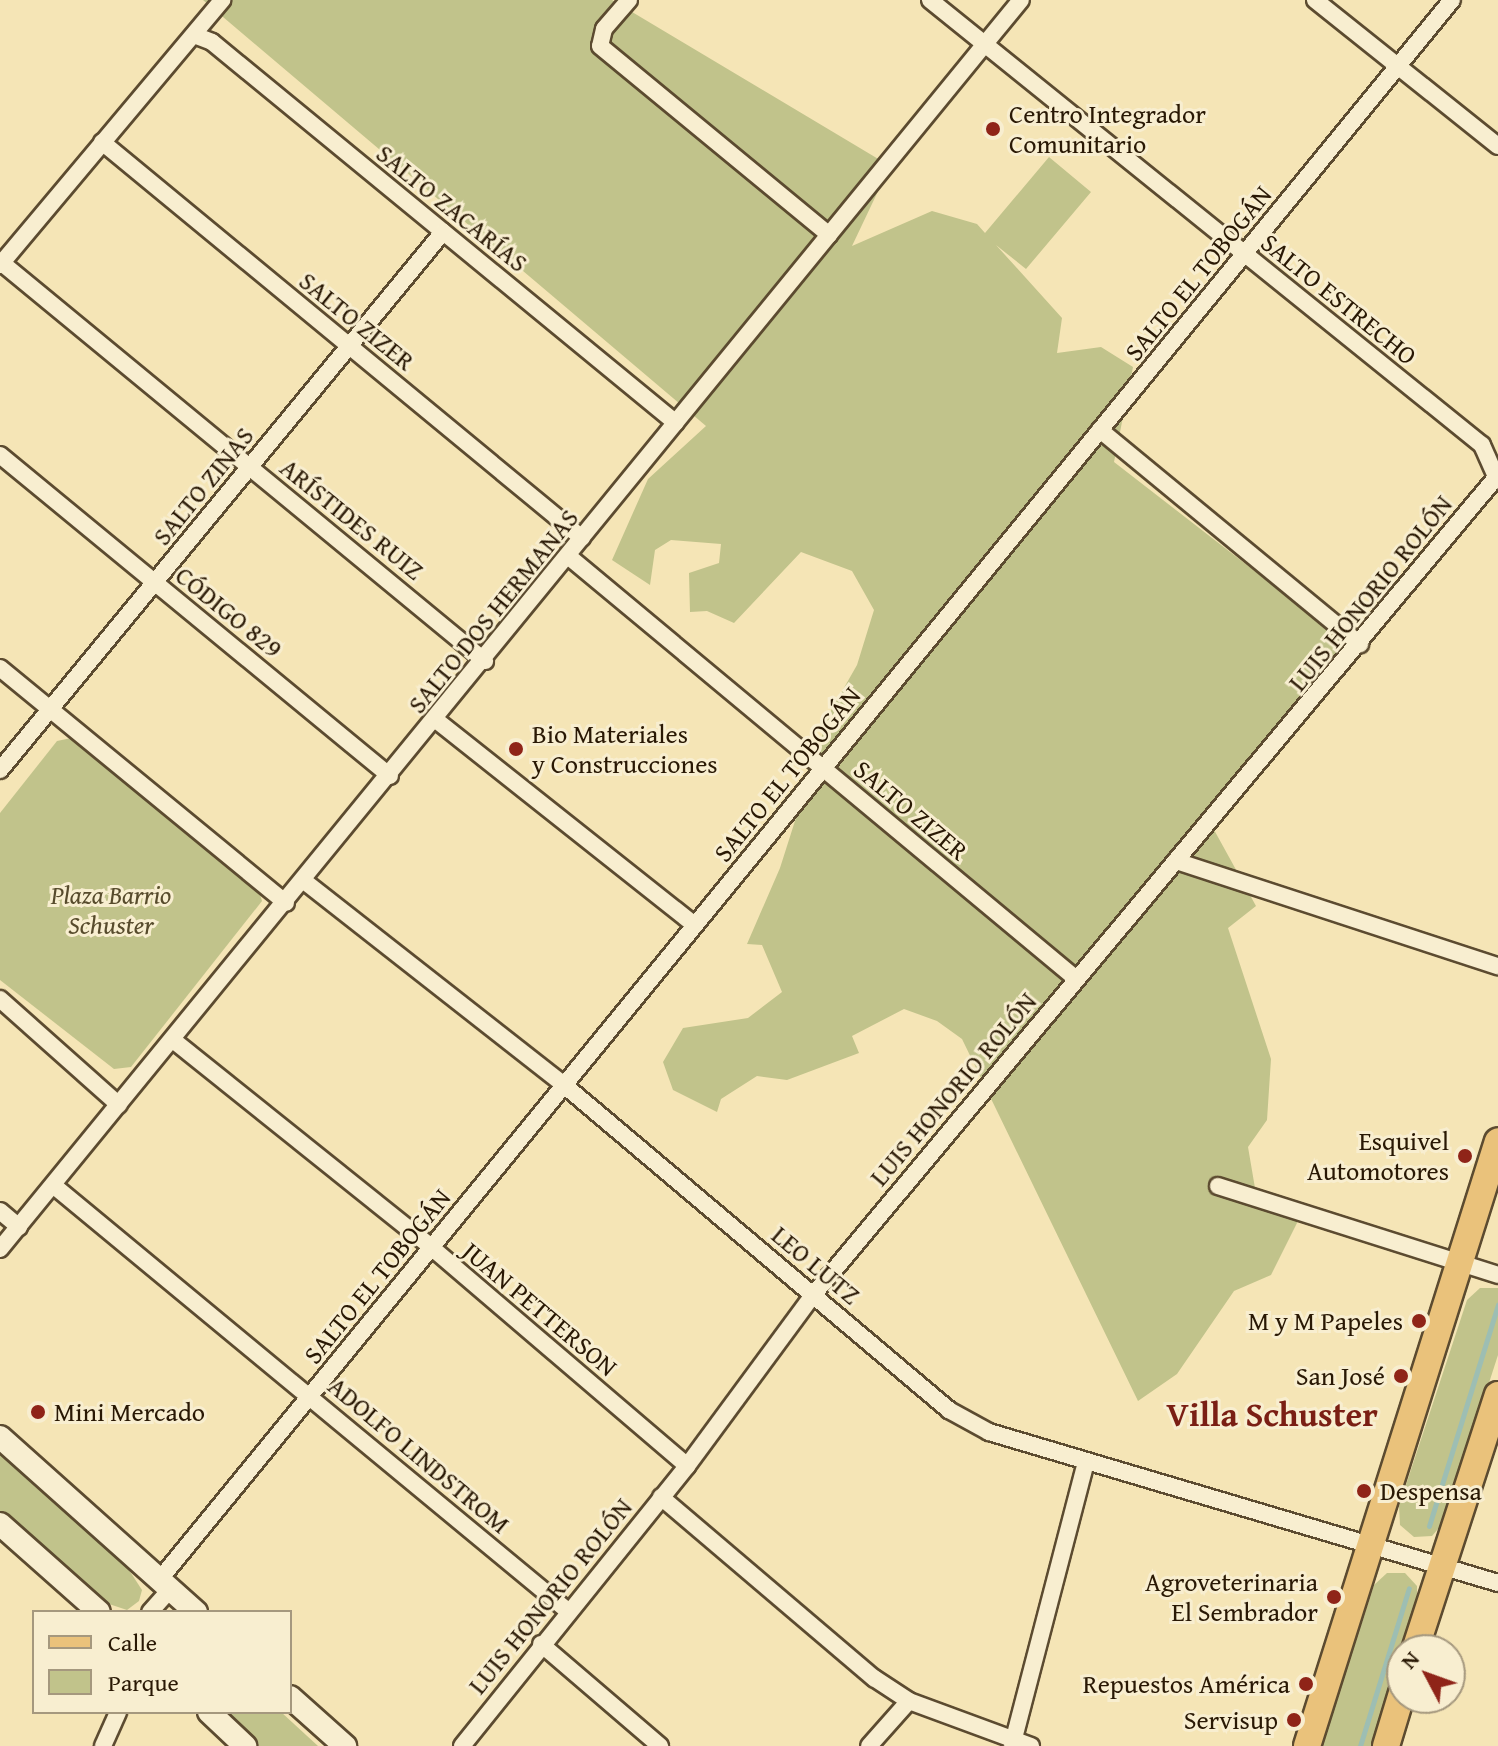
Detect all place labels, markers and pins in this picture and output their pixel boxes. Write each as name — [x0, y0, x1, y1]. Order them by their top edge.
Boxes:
place label: Centro Integrador Comunitario — [1009, 98, 1206, 160]
marker: Centro Integrador Comunitario — [984, 120, 1002, 138]
place label: Bio Materiales y Construcciones — [532, 718, 718, 780]
marker: Bio Materiales y Construcciones — [507, 740, 525, 758]
place label: Esquivel Automotores — [1307, 1125, 1449, 1186]
marker: Esquivel Automotores — [1456, 1147, 1474, 1165]
place label: M y M Papeles — [1248, 1305, 1403, 1337]
marker: M y M Papeles — [1410, 1312, 1428, 1330]
place label: San José — [1296, 1360, 1385, 1392]
marker: San José — [1392, 1367, 1410, 1385]
place label: Mini Mercado — [54, 1396, 205, 1428]
marker: Mini Mercado — [29, 1403, 47, 1421]
place label: Despensa — [1380, 1475, 1482, 1507]
marker: Despensa — [1355, 1482, 1373, 1500]
place label: Agroveterinaria El Sembrador — [1145, 1566, 1318, 1628]
marker: Agroveterinaria El Sembrador — [1325, 1588, 1343, 1606]
place label: Repuestos América — [1083, 1668, 1290, 1700]
marker: Repuestos América — [1297, 1675, 1315, 1693]
place label: Servisup — [1184, 1704, 1278, 1736]
marker: Servisup — [1285, 1711, 1303, 1729]

